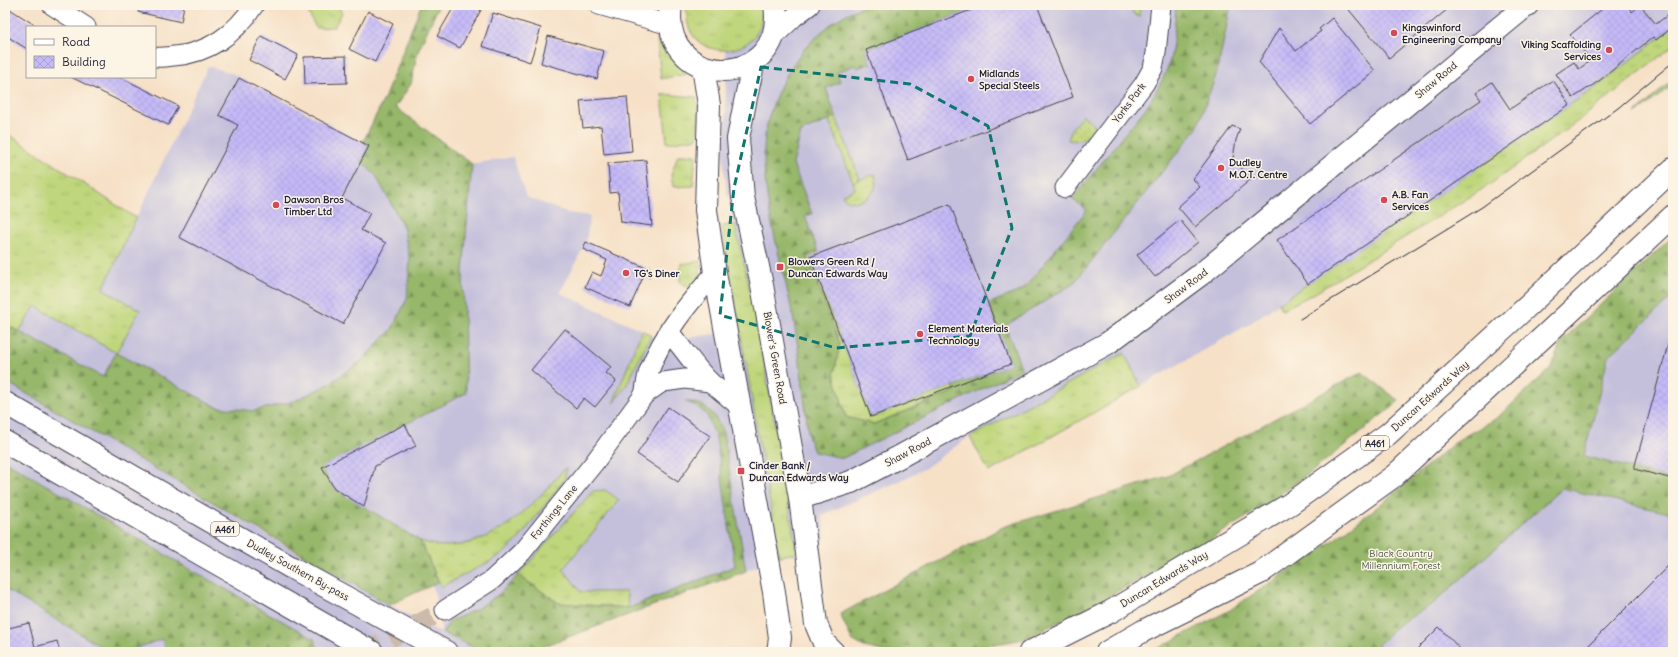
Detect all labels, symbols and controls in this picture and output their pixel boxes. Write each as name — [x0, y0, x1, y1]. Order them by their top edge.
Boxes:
place label: Kingswinford Engineering Company — [1402, 21, 1502, 46]
legend — [26, 26, 156, 78]
marker: Kingswinford Engineering Company — [1389, 28, 1399, 38]
text: Road — [62, 34, 90, 49]
place label: Viking Scaffolding Services — [1521, 38, 1601, 63]
marker: Viking Scaffolding Services — [1604, 45, 1614, 55]
text: Building — [62, 54, 106, 69]
street label: Shaw Road — [1412, 59, 1460, 101]
place label: Midlands Special Steels — [979, 67, 1040, 92]
marker: Midlands Special Steels — [966, 74, 976, 84]
street label: Yorks Park — [1110, 80, 1148, 126]
place label: Dudley M.O.T. Centre — [1229, 156, 1288, 181]
marker: Dudley M.O.T. Centre — [1216, 163, 1226, 173]
place label: A.B. Fan Services — [1392, 188, 1429, 213]
place label: Dawson Bros Timber Ltd — [284, 193, 344, 218]
marker: A.B. Fan Services — [1379, 195, 1389, 205]
marker: Dawson Bros Timber Ltd — [271, 200, 281, 210]
place label: Blowers Green Rd / Duncan Edwards Way — [788, 255, 888, 280]
marker: Blowers Green Rd / Duncan Edwards Way — [775, 262, 785, 272]
street label: Shaw Road — [1162, 265, 1210, 306]
place label: TG's Diner — [634, 267, 681, 280]
marker: TG's Diner — [621, 268, 631, 278]
street label: Blower's Green Road — [760, 311, 790, 406]
place label: Element Materials Technology — [928, 322, 1009, 347]
marker: Element Materials Technology — [915, 329, 925, 339]
street label: Duncan Edwards Way — [1389, 358, 1471, 434]
street label: Shaw Road — [883, 434, 934, 470]
road number: A461 — [1361, 436, 1389, 450]
place label: Cinder Bank / Duncan Edwards Way — [749, 459, 849, 484]
marker: Cinder Bank / Duncan Edwards Way — [736, 466, 746, 476]
street label: Farthings Lane — [528, 482, 580, 542]
road number: A461 — [211, 522, 239, 536]
street label: Dudley Southern By-pass — [245, 536, 352, 604]
park label: Black Country Millennium Forest — [1362, 547, 1441, 572]
street label: Duncan Edwards Way — [1118, 548, 1210, 610]

